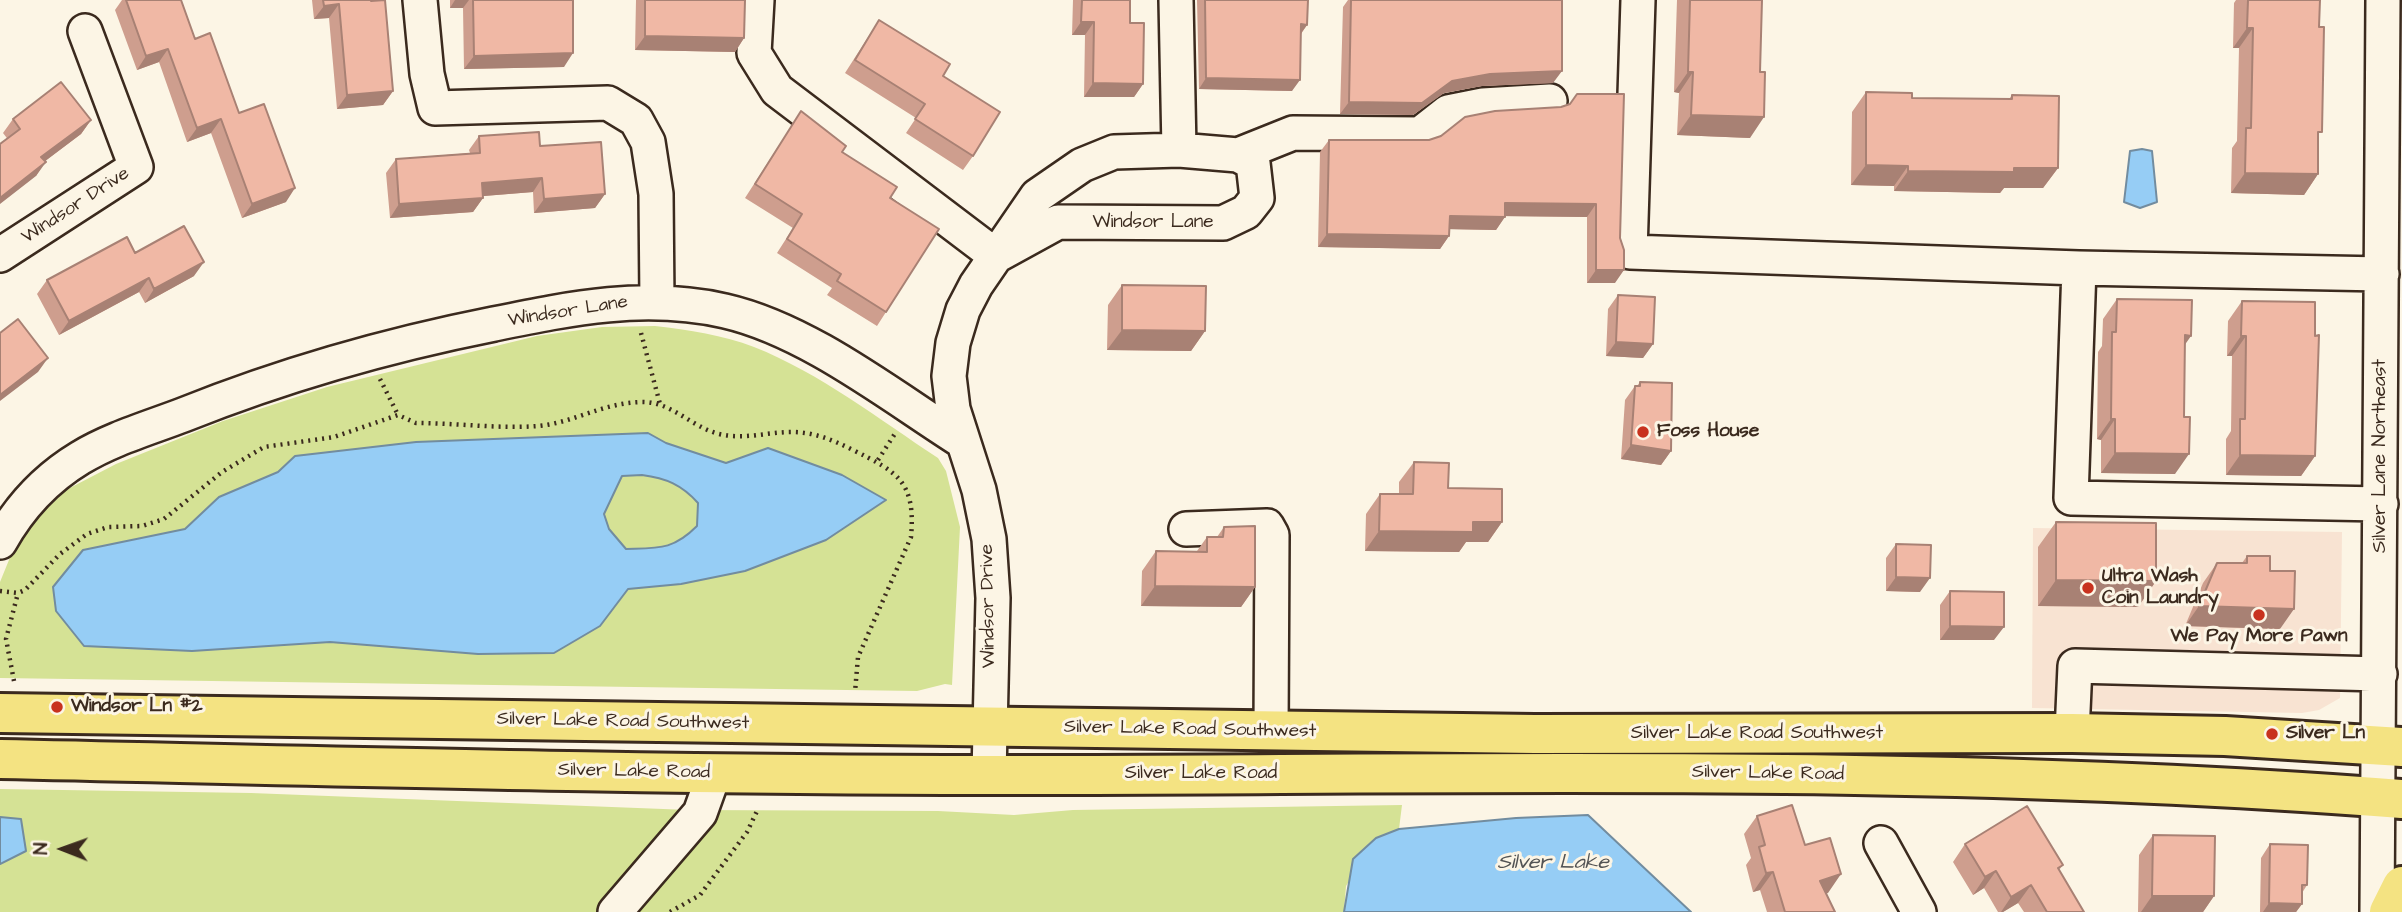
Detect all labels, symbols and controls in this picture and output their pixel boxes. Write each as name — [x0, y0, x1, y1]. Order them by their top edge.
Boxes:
street label: Windsor Drive — [18, 163, 134, 249]
street label: Windsor Lane — [1093, 212, 1213, 234]
street label: Windsor Lane — [507, 291, 629, 333]
street label: Silver Lane Northeast — [2370, 359, 2392, 553]
place label: Foss House — [1657, 421, 1759, 443]
marker: Foss House — [1635, 424, 1651, 440]
street label: Windsor Drive — [977, 544, 1001, 668]
place label: Ultra Wash Coin Laundry — [2102, 566, 2219, 610]
marker: Ultra Wash Coin Laundry — [2080, 580, 2096, 596]
marker: We Pay More Pawn — [2251, 607, 2267, 623]
place label: We Pay More Pawn — [2171, 626, 2347, 648]
place label: Windsor Ln #2 — [71, 696, 203, 718]
marker: Windsor Ln #2 — [49, 699, 65, 715]
street label: Silver Lake Road Southwest — [497, 708, 749, 736]
street label: Silver Lake Road Southwest — [1064, 716, 1316, 744]
street label: Silver Lake Road Southwest — [1631, 723, 1883, 745]
place label: Silver Ln — [2286, 723, 2365, 745]
marker: Silver Ln — [2264, 726, 2280, 742]
street label: Silver Lake Road — [558, 759, 710, 785]
street label: Silver Lake Road — [1692, 761, 1844, 787]
street label: Silver Lake Road — [1125, 763, 1277, 785]
north arrow — [28, 814, 98, 884]
text: N — [28, 842, 55, 855]
water label: Silver Lake — [1497, 851, 1609, 877]

